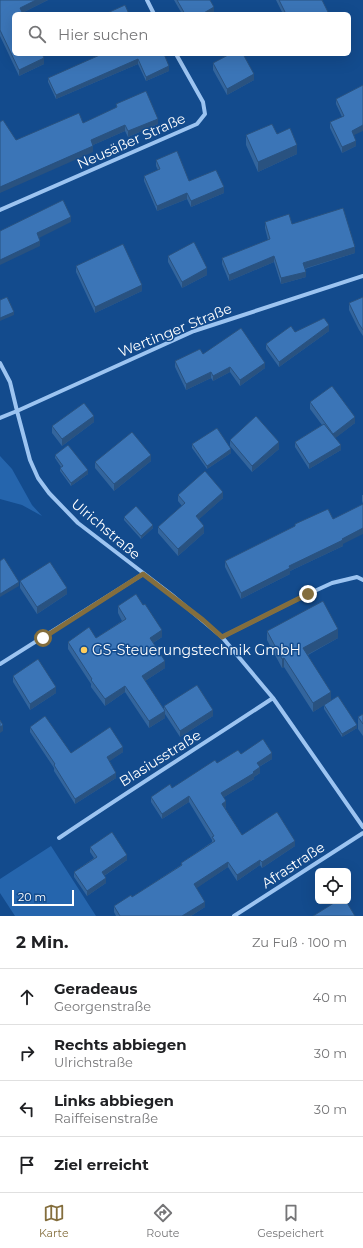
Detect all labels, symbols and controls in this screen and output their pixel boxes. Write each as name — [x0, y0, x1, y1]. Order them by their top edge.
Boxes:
search box — [12, 12, 351, 56]
icon: search — [26, 23, 48, 45]
text: Hier suchen — [58, 25, 148, 44]
street label: Neusäßer Straße — [74, 109, 188, 173]
street label: Wertinger Straße — [116, 299, 234, 361]
street label: Ulrichstraße — [68, 495, 144, 563]
route end — [299, 585, 317, 603]
route start — [34, 629, 52, 647]
place label: GS-Steuerungstechnik GmbH — [92, 641, 301, 659]
marker: GS-Steuerungstechnik GmbH — [79, 645, 89, 655]
street label: Blasiusstraße — [116, 726, 204, 790]
street label: Afrastraße — [258, 838, 328, 892]
map controls — [315, 868, 351, 904]
button: locate — [315, 868, 351, 904]
scale bar — [12, 888, 74, 907]
text: 20 m — [18, 890, 46, 904]
text: 2 Min. — [16, 932, 68, 952]
text: Zu Fuß · 100 m — [252, 934, 347, 950]
text: Geradeaus — [54, 979, 137, 998]
icon: ahead — [16, 986, 38, 1008]
text: 40 m — [313, 989, 347, 1005]
text: Georgenstraße — [54, 998, 151, 1014]
text: Rechts abbiegen — [54, 1035, 187, 1054]
icon: right — [16, 1042, 38, 1064]
text: 30 m — [314, 1045, 347, 1061]
text: Ulrichstraße — [54, 1054, 133, 1070]
text: Links abbiegen — [54, 1091, 174, 1110]
icon: left — [16, 1098, 38, 1120]
text: 30 m — [314, 1101, 347, 1117]
text: Raiffeisenstraße — [54, 1110, 158, 1126]
icon: arrive — [16, 1154, 38, 1176]
text: Ziel erreicht — [54, 1155, 149, 1174]
tab: Karte — [39, 1202, 69, 1240]
tab: Route — [146, 1202, 179, 1240]
tab: Gespeichert — [257, 1202, 324, 1240]

